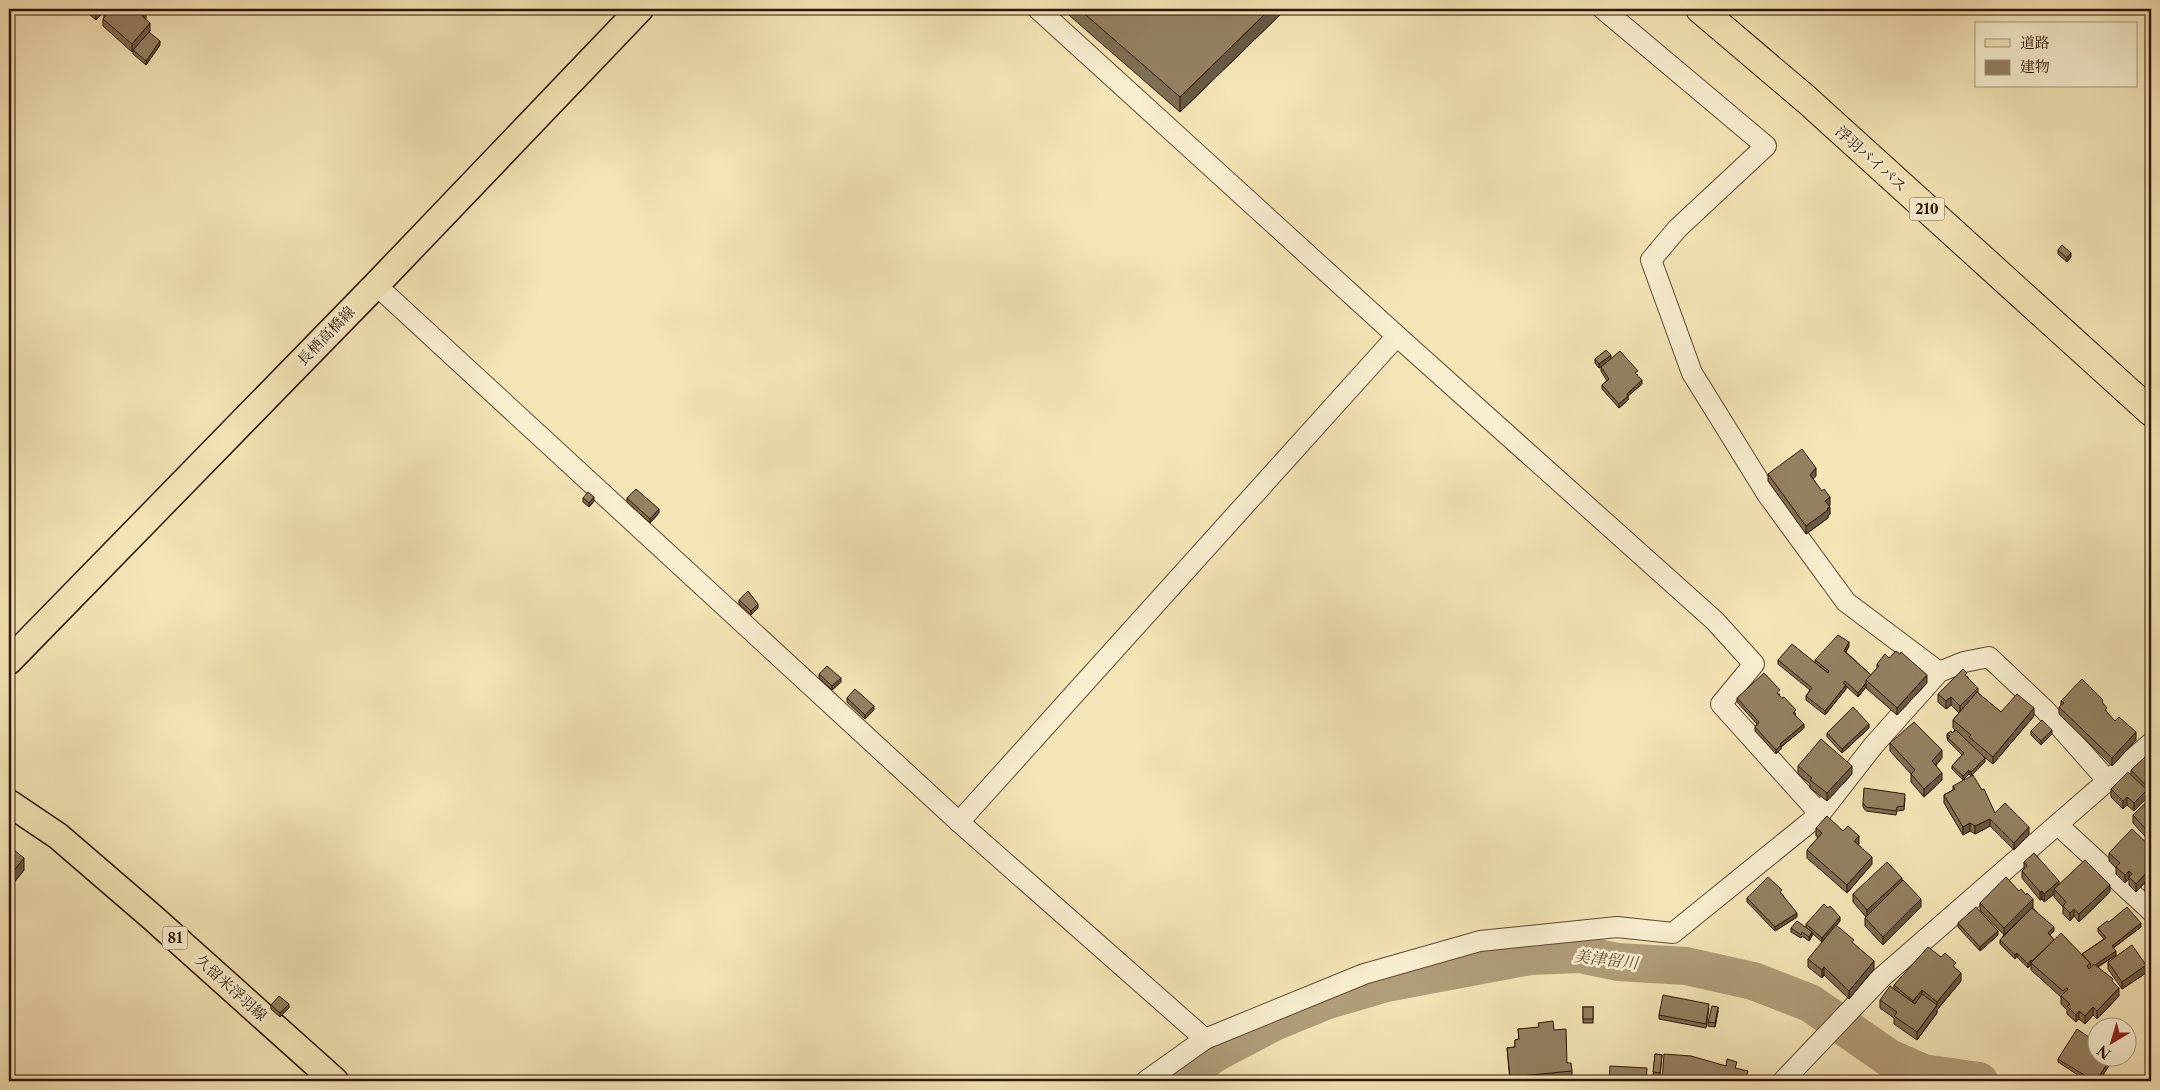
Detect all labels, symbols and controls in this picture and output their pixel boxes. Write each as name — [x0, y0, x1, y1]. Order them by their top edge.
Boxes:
legend — [1975, 22, 2138, 88]
text: 道路 — [2020, 33, 2050, 52]
text: 建物 — [2020, 57, 2050, 76]
street label: 浮羽バイパス — [1832, 122, 1911, 196]
road number: 210 — [1910, 198, 1944, 220]
street label: 長栖高橋線 — [293, 302, 359, 369]
road number: 81 — [162, 926, 188, 950]
water label: 美津留川 — [1573, 945, 1641, 973]
street label: 久留米浮羽線 — [192, 950, 271, 1025]
north arrow — [2088, 1018, 2138, 1068]
text: N — [2094, 1041, 2114, 1063]

